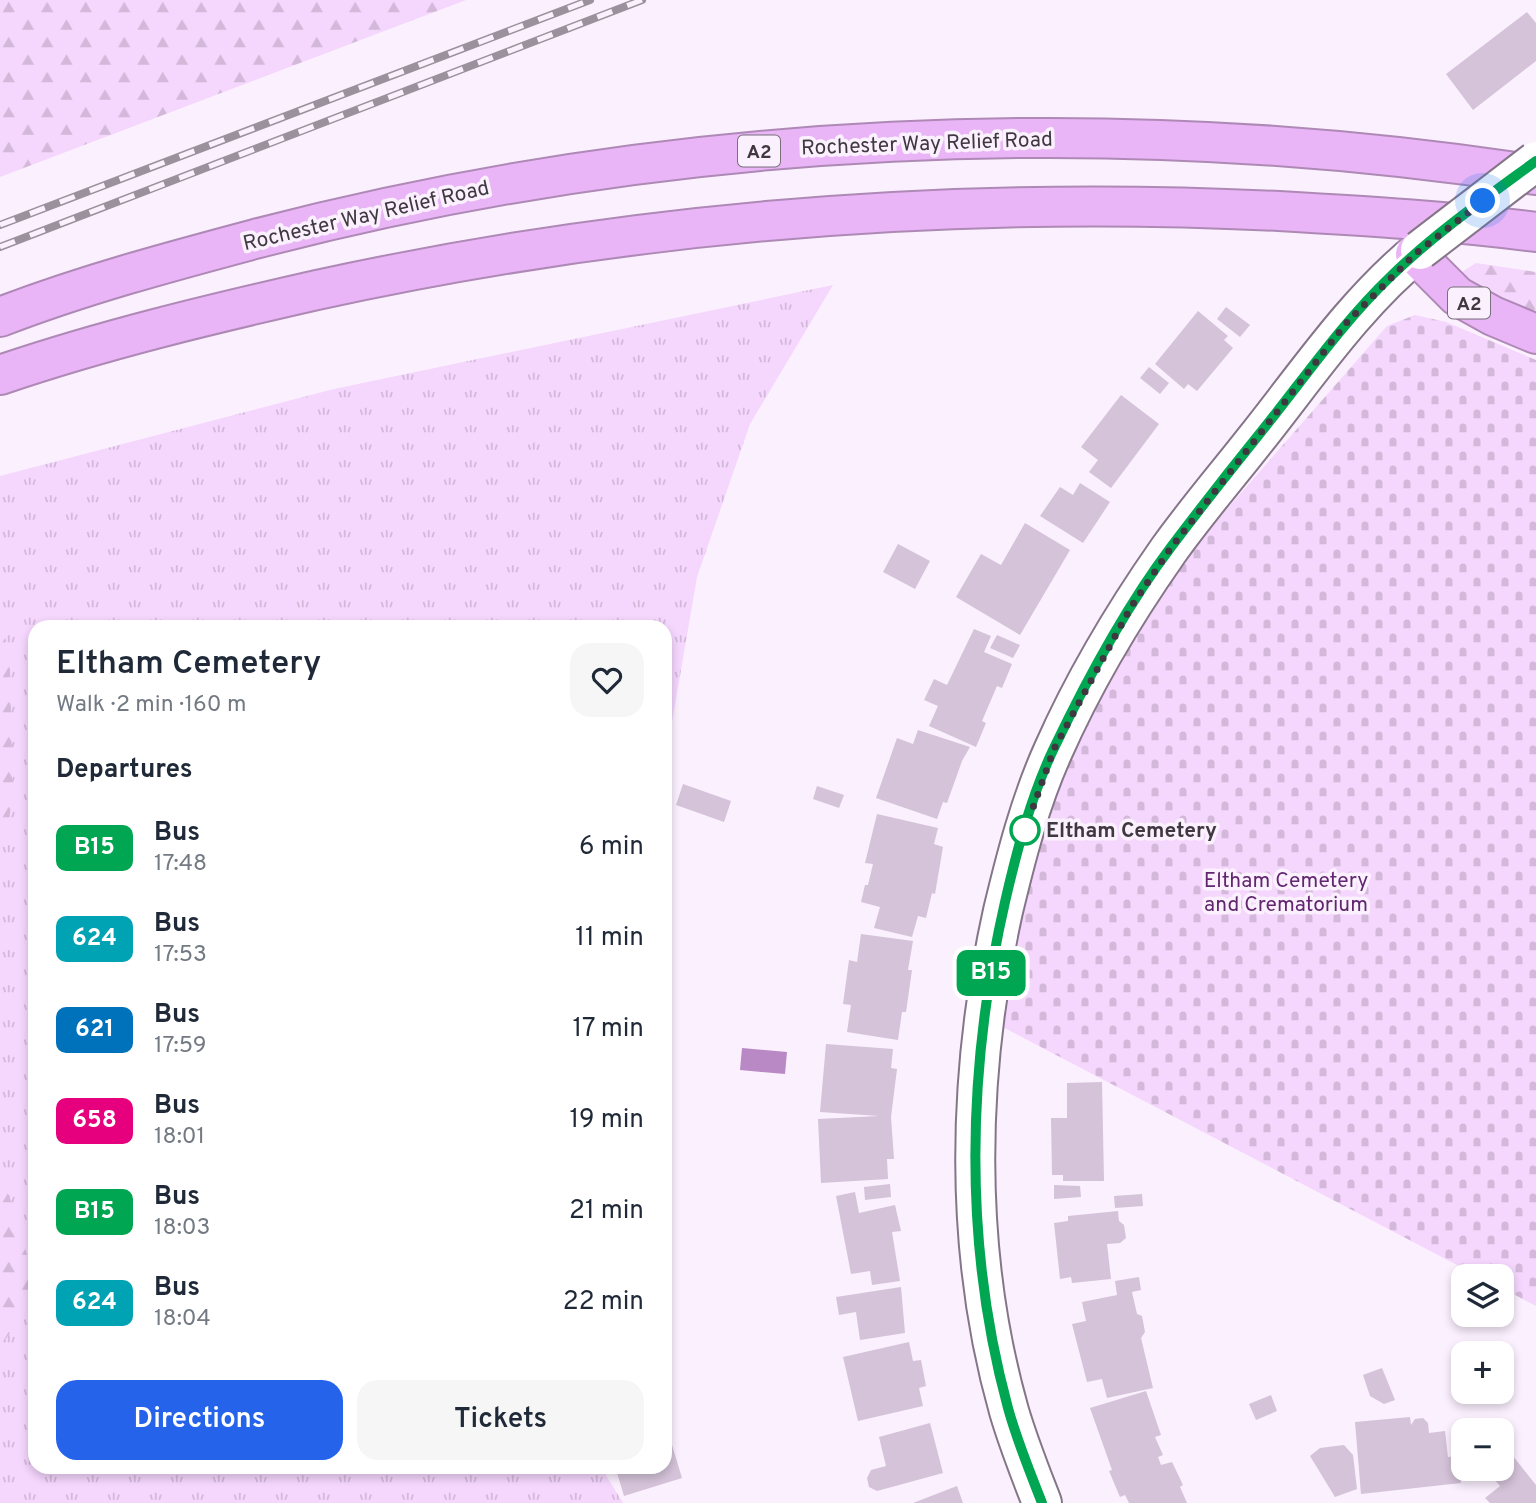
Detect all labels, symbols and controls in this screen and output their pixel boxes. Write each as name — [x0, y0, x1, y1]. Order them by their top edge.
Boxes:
street label: Rochester Way Relief Road — [801, 127, 1053, 162]
road number: A2 — [738, 136, 780, 167]
street label: Rochester Way Relief Road — [241, 175, 492, 258]
your location — [1465, 183, 1500, 218]
road number: A2 — [1448, 288, 1490, 318]
button: heart — [570, 643, 644, 717]
text: Eltham Cemetery — [56, 644, 321, 686]
text: Walk · 2 min · 160 m — [56, 691, 246, 720]
text: Departures — [56, 754, 193, 787]
marker: Eltham Cemetery — [1010, 815, 1040, 845]
text: Bus — [154, 817, 200, 850]
place label: Eltham Cemetery — [1046, 818, 1217, 845]
text: 6 min — [579, 831, 644, 864]
text: B15 — [74, 833, 115, 863]
text: 17:48 — [154, 850, 207, 879]
park label: Eltham Cemetery and Crematorium — [1204, 868, 1368, 919]
text: Bus — [154, 908, 200, 941]
text: 11 min — [575, 922, 644, 955]
text: 624 — [72, 924, 117, 954]
text: 17:53 — [154, 941, 207, 970]
line badge: B15 — [951, 950, 1031, 996]
text: B15 — [971, 958, 1011, 988]
text: Bus — [154, 999, 200, 1032]
text: 17 min — [572, 1013, 644, 1046]
text: 621 — [75, 1015, 114, 1045]
text: 17:59 — [154, 1032, 207, 1061]
text: Bus — [154, 1090, 200, 1123]
text: 19 min — [569, 1104, 644, 1137]
text: 658 — [72, 1106, 117, 1136]
text: 18:01 — [154, 1123, 205, 1152]
text: Bus — [154, 1181, 200, 1214]
text: 21 min — [569, 1195, 644, 1228]
text: B15 — [74, 1197, 115, 1227]
text: 18:03 — [154, 1214, 210, 1243]
map controls — [1451, 1264, 1514, 1481]
button: layers — [1451, 1264, 1514, 1327]
text: Bus — [154, 1272, 200, 1305]
text: 22 min — [563, 1286, 644, 1319]
text: 624 — [72, 1288, 117, 1318]
text: 18:04 — [154, 1305, 211, 1334]
button: + — [1451, 1341, 1514, 1404]
button: Directions — [56, 1380, 343, 1460]
button: Tickets — [357, 1380, 644, 1460]
button: − — [1451, 1418, 1514, 1481]

